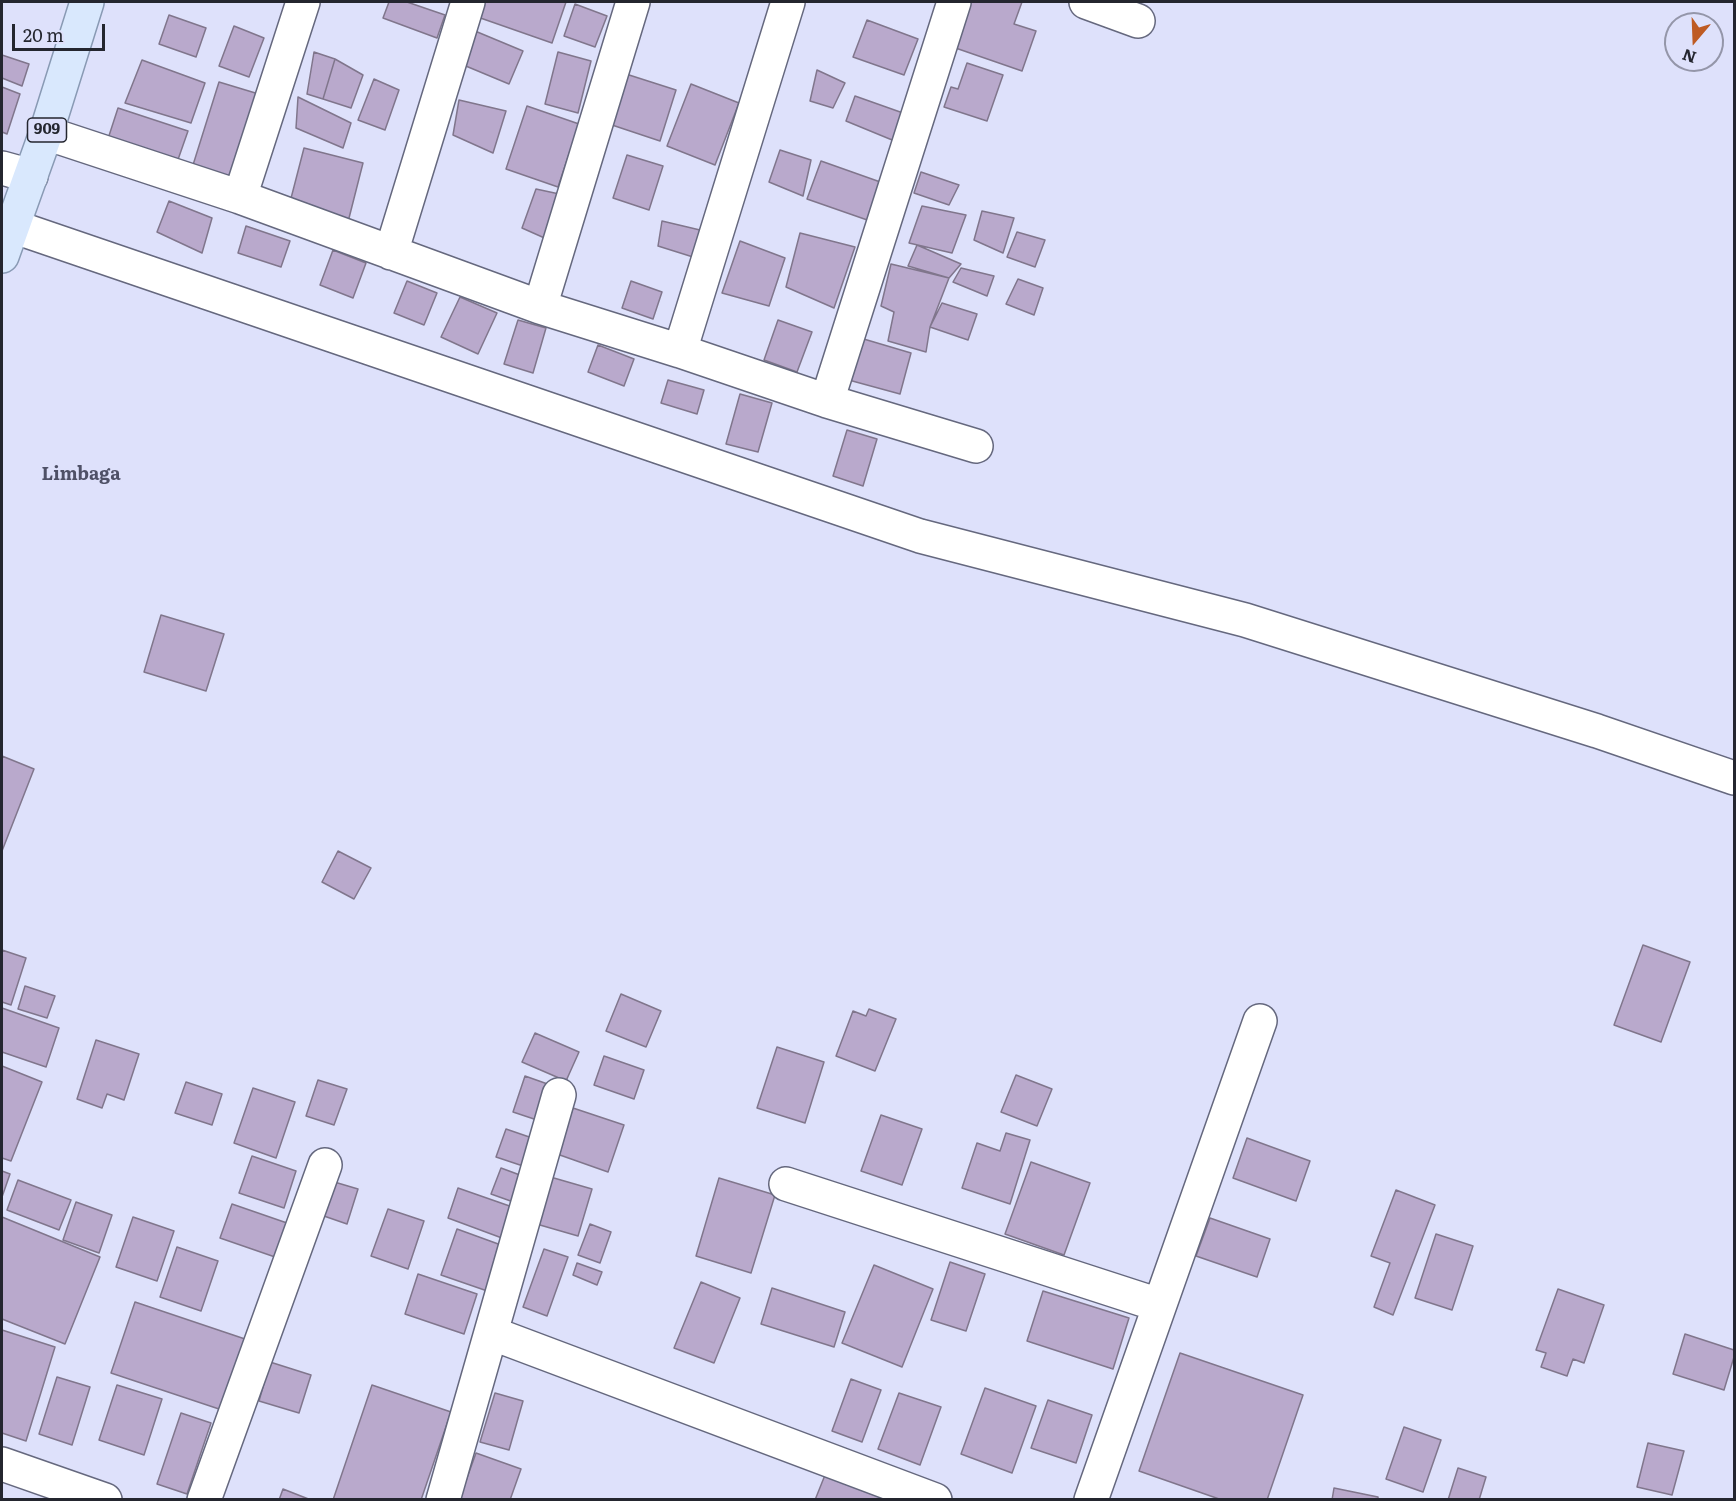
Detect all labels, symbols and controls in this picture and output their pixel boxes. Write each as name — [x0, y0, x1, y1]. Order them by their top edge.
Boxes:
scale bar — [15, 12, 108, 50]
north arrow — [1664, 12, 1724, 72]
text: 20 m — [23, 21, 64, 48]
text: N — [1679, 44, 1699, 71]
road number: 909 — [28, 118, 66, 142]
district label: Limbaga — [41, 464, 121, 486]

